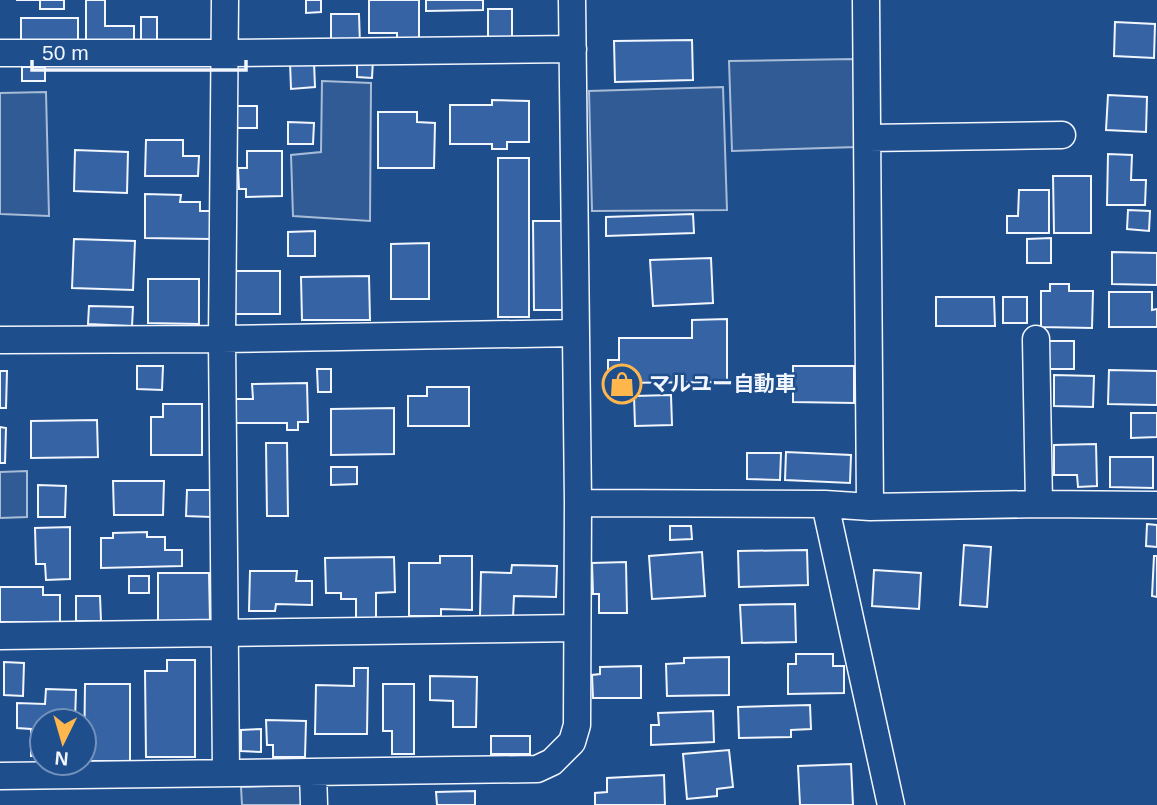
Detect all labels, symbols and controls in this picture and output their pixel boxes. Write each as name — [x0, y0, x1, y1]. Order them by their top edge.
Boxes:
scale bar — [32, 28, 245, 72]
text: 50 m — [42, 41, 89, 64]
shop icon: マルユー自動車 — [601, 363, 643, 405]
place label: マルユー自動車 — [649, 372, 796, 395]
north arrow — [28, 707, 98, 777]
text: N — [54, 747, 69, 769]

